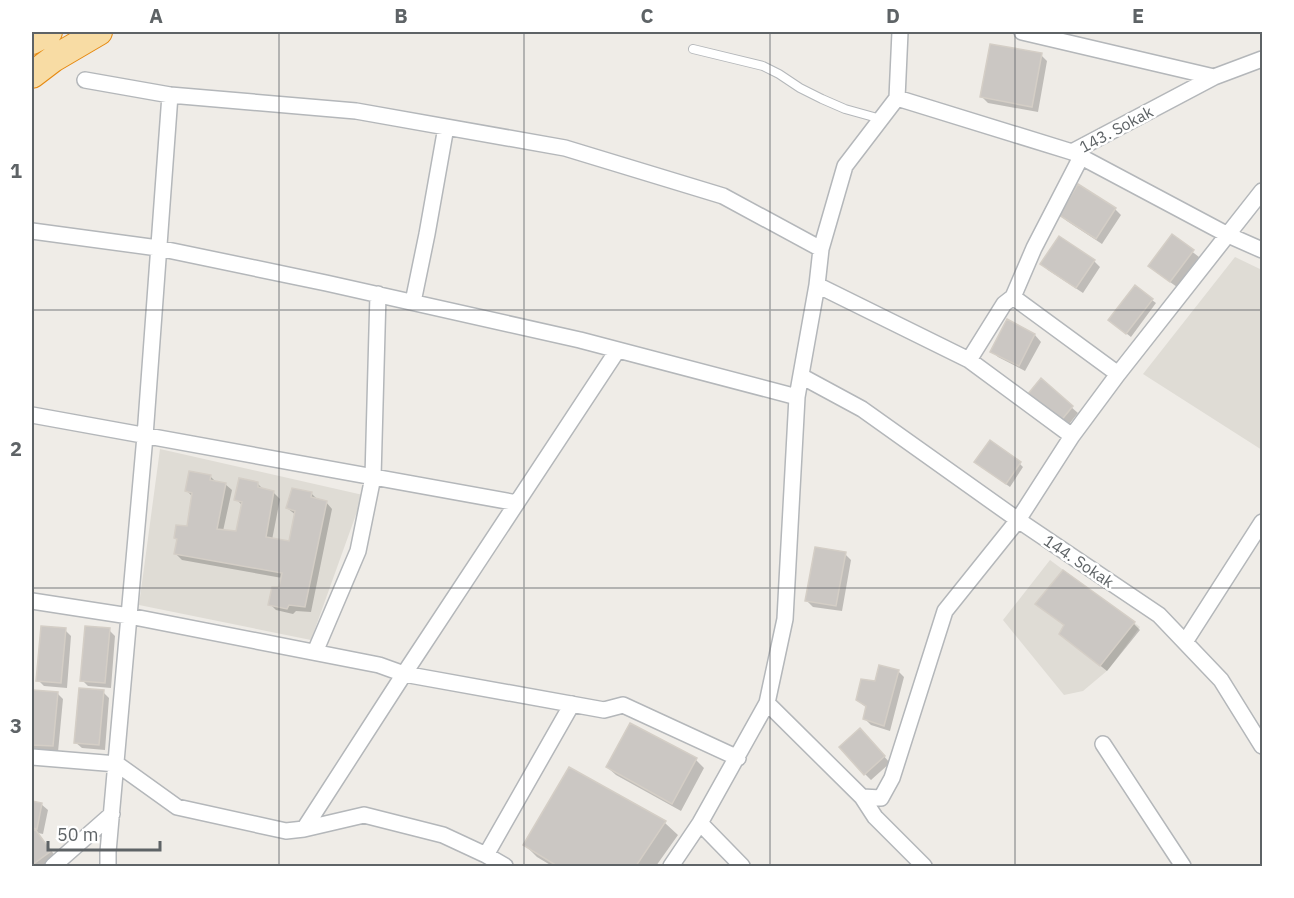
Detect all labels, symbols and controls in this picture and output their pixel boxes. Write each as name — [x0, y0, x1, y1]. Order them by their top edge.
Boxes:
text: A — [149, 2, 163, 29]
text: B — [394, 2, 408, 29]
text: C — [640, 2, 654, 29]
text: D — [886, 2, 900, 29]
text: E — [1132, 2, 1144, 29]
street label: 143. Sokak — [1076, 101, 1157, 157]
text: 1 — [10, 157, 22, 184]
text: 2 — [10, 435, 22, 462]
street label: 144. Sokak — [1040, 530, 1118, 592]
text: 3 — [10, 712, 22, 739]
scale bar — [48, 814, 160, 852]
text: 50 m — [57, 823, 99, 846]

